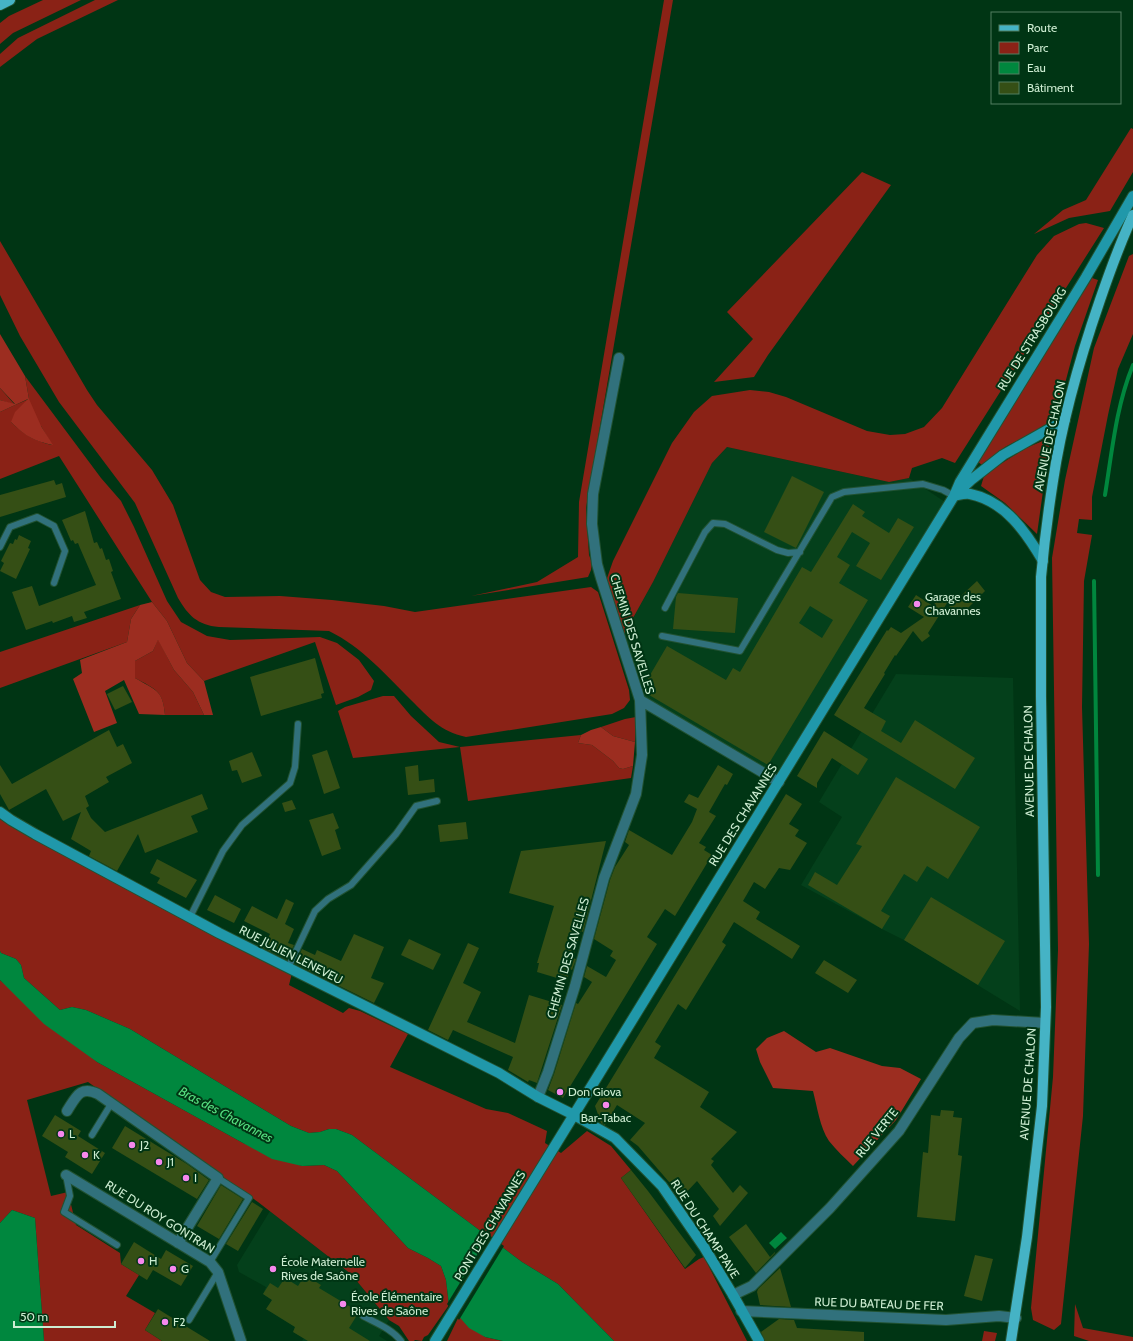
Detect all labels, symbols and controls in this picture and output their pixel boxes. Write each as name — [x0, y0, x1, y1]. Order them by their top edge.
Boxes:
legend — [991, 12, 1121, 104]
text: Route — [1027, 20, 1057, 35]
text: Parc — [1027, 40, 1049, 55]
text: Eau — [1027, 60, 1046, 75]
text: Bâtiment — [1027, 80, 1074, 95]
street label: RUE DE STRASBOURG — [994, 284, 1069, 393]
street label: AVENUE DE CHALON — [1031, 380, 1068, 492]
street label: CHEMIN DES SAVELLES — [607, 572, 658, 696]
place label: Garage des Chavannes — [925, 589, 981, 618]
marker: Garage des Chavannes — [912, 599, 922, 609]
street label: AVENUE DE CHALON — [1020, 705, 1037, 817]
street label: RUE DES CHAVANNES — [705, 761, 780, 869]
street label: CHEMIN DES SAVELLES — [543, 896, 592, 1020]
street label: RUE JULIEN LENEVEU — [237, 922, 346, 987]
street label: AVENUE DE CHALON — [1016, 1028, 1039, 1140]
water label: Bras des Chavannes — [176, 1082, 276, 1146]
place label: Don Giova — [568, 1084, 622, 1099]
marker: Don Giova — [555, 1087, 565, 1097]
marker: Bar-Tabac — [601, 1100, 611, 1110]
street label: RUE VERTE — [852, 1105, 901, 1160]
place label: Bar-Tabac — [581, 1110, 632, 1125]
place label: L — [69, 1126, 75, 1141]
marker: L — [56, 1129, 66, 1139]
place label: J2 — [139, 1137, 149, 1152]
marker: J2 — [127, 1140, 137, 1150]
place label: K — [93, 1147, 100, 1162]
marker: K — [80, 1150, 90, 1160]
place label: J1 — [166, 1154, 174, 1169]
marker: J1 — [154, 1157, 164, 1167]
street label: PONT DES CHAVANNES — [451, 1168, 528, 1284]
place label: I — [194, 1170, 197, 1185]
marker: I — [181, 1173, 191, 1183]
street label: RUE DU CHAMP PAVE — [668, 1176, 743, 1281]
street label: RUE DU ROY GONTRAN — [103, 1177, 218, 1256]
place label: H — [149, 1253, 157, 1268]
place label: École Maternelle Rives de Saône — [281, 1254, 365, 1283]
marker: H — [136, 1256, 146, 1266]
place label: G — [181, 1261, 189, 1276]
marker: G — [168, 1264, 178, 1274]
marker: École Maternelle Rives de Saône — [268, 1264, 278, 1274]
place label: École Élémentaire Rives de Saône — [351, 1289, 442, 1318]
street label: RUE DU BATEAU DE FER — [814, 1294, 945, 1313]
marker: École Élémentaire Rives de Saône — [338, 1299, 348, 1309]
scale bar — [14, 1303, 115, 1329]
text: 50 m — [20, 1309, 48, 1324]
place label: F2 — [173, 1314, 186, 1329]
marker: F2 — [160, 1317, 170, 1327]

